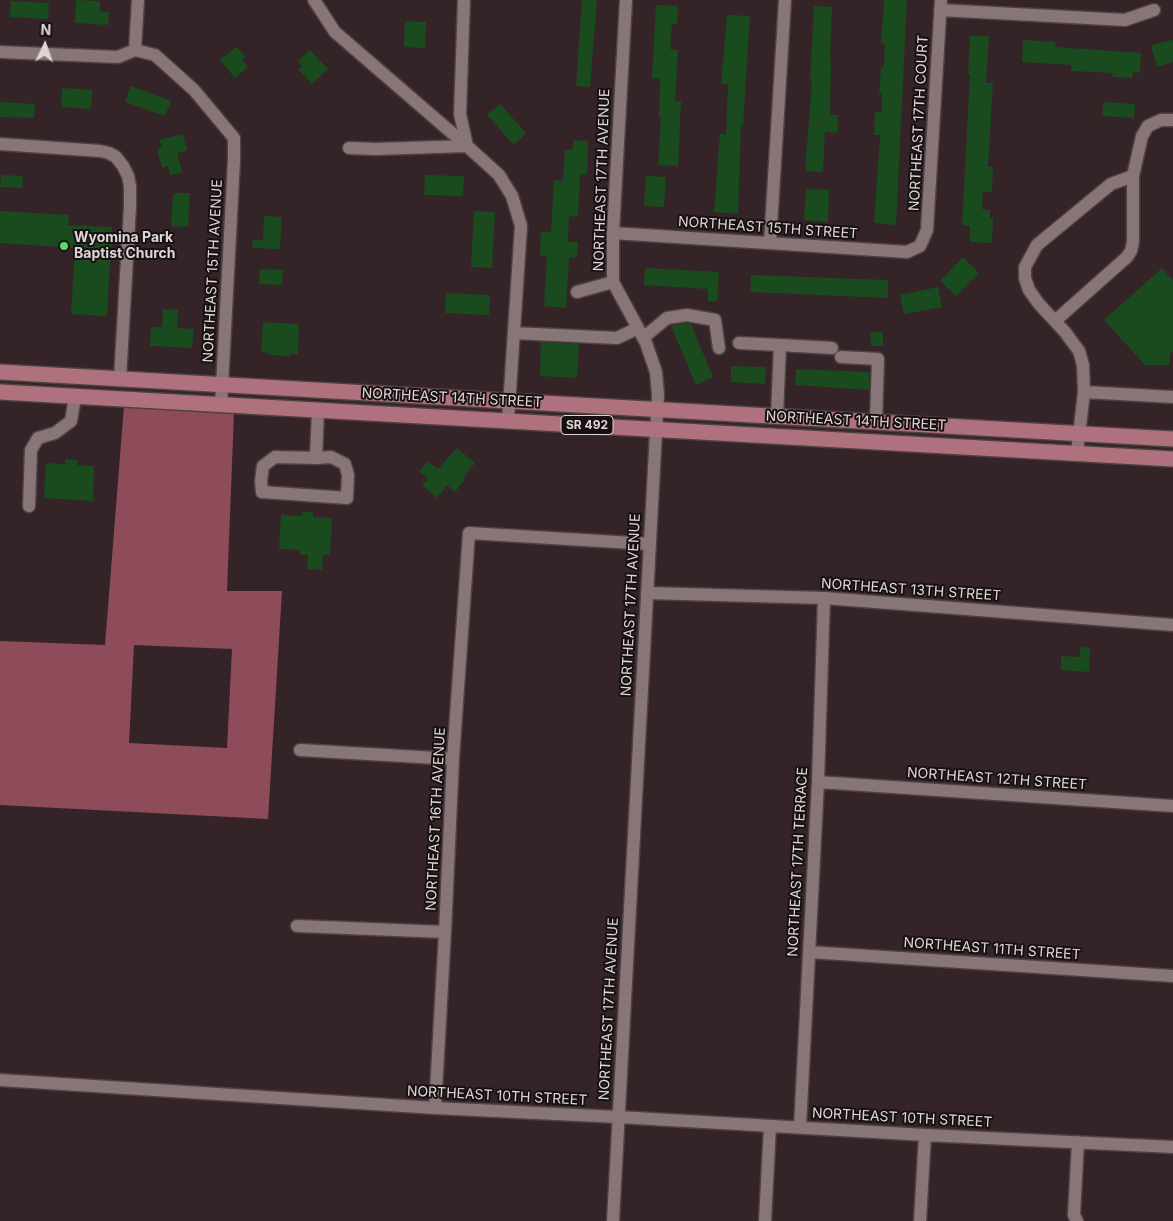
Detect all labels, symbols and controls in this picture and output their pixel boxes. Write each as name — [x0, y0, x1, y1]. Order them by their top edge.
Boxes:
north arrow — [20, 20, 70, 70]
text: N — [40, 21, 52, 38]
street label: NORTHEAST 17TH COURT — [906, 35, 932, 211]
street label: NORTHEAST 17TH AVENUE — [590, 88, 614, 272]
street label: NORTHEAST 15TH AVENUE — [200, 179, 226, 363]
street label: NORTHEAST 15TH STREET — [678, 213, 858, 243]
place label: Wyomina Park Baptist Church — [74, 230, 176, 262]
marker: Wyomina Park Baptist Church — [58, 240, 70, 252]
street label: NORTHEAST 14TH STREET — [361, 385, 543, 411]
street label: NORTHEAST 14TH STREET — [765, 408, 947, 434]
road number: SR 492 — [561, 416, 613, 434]
street label: NORTHEAST 17TH AVENUE — [618, 513, 644, 697]
street label: NORTHEAST 13TH STREET — [820, 575, 1002, 605]
street label: NORTHEAST 16TH AVENUE — [423, 727, 449, 911]
street label: NORTHEAST 12TH STREET — [907, 764, 1087, 794]
street label: NORTHEAST 17TH TERRACE — [785, 767, 811, 957]
street label: NORTHEAST 17TH AVENUE — [596, 917, 622, 1101]
street label: NORTHEAST 11TH STREET — [903, 934, 1081, 964]
street label: NORTHEAST 10TH STREET — [406, 1083, 588, 1109]
street label: NORTHEAST 10TH STREET — [811, 1105, 993, 1131]

